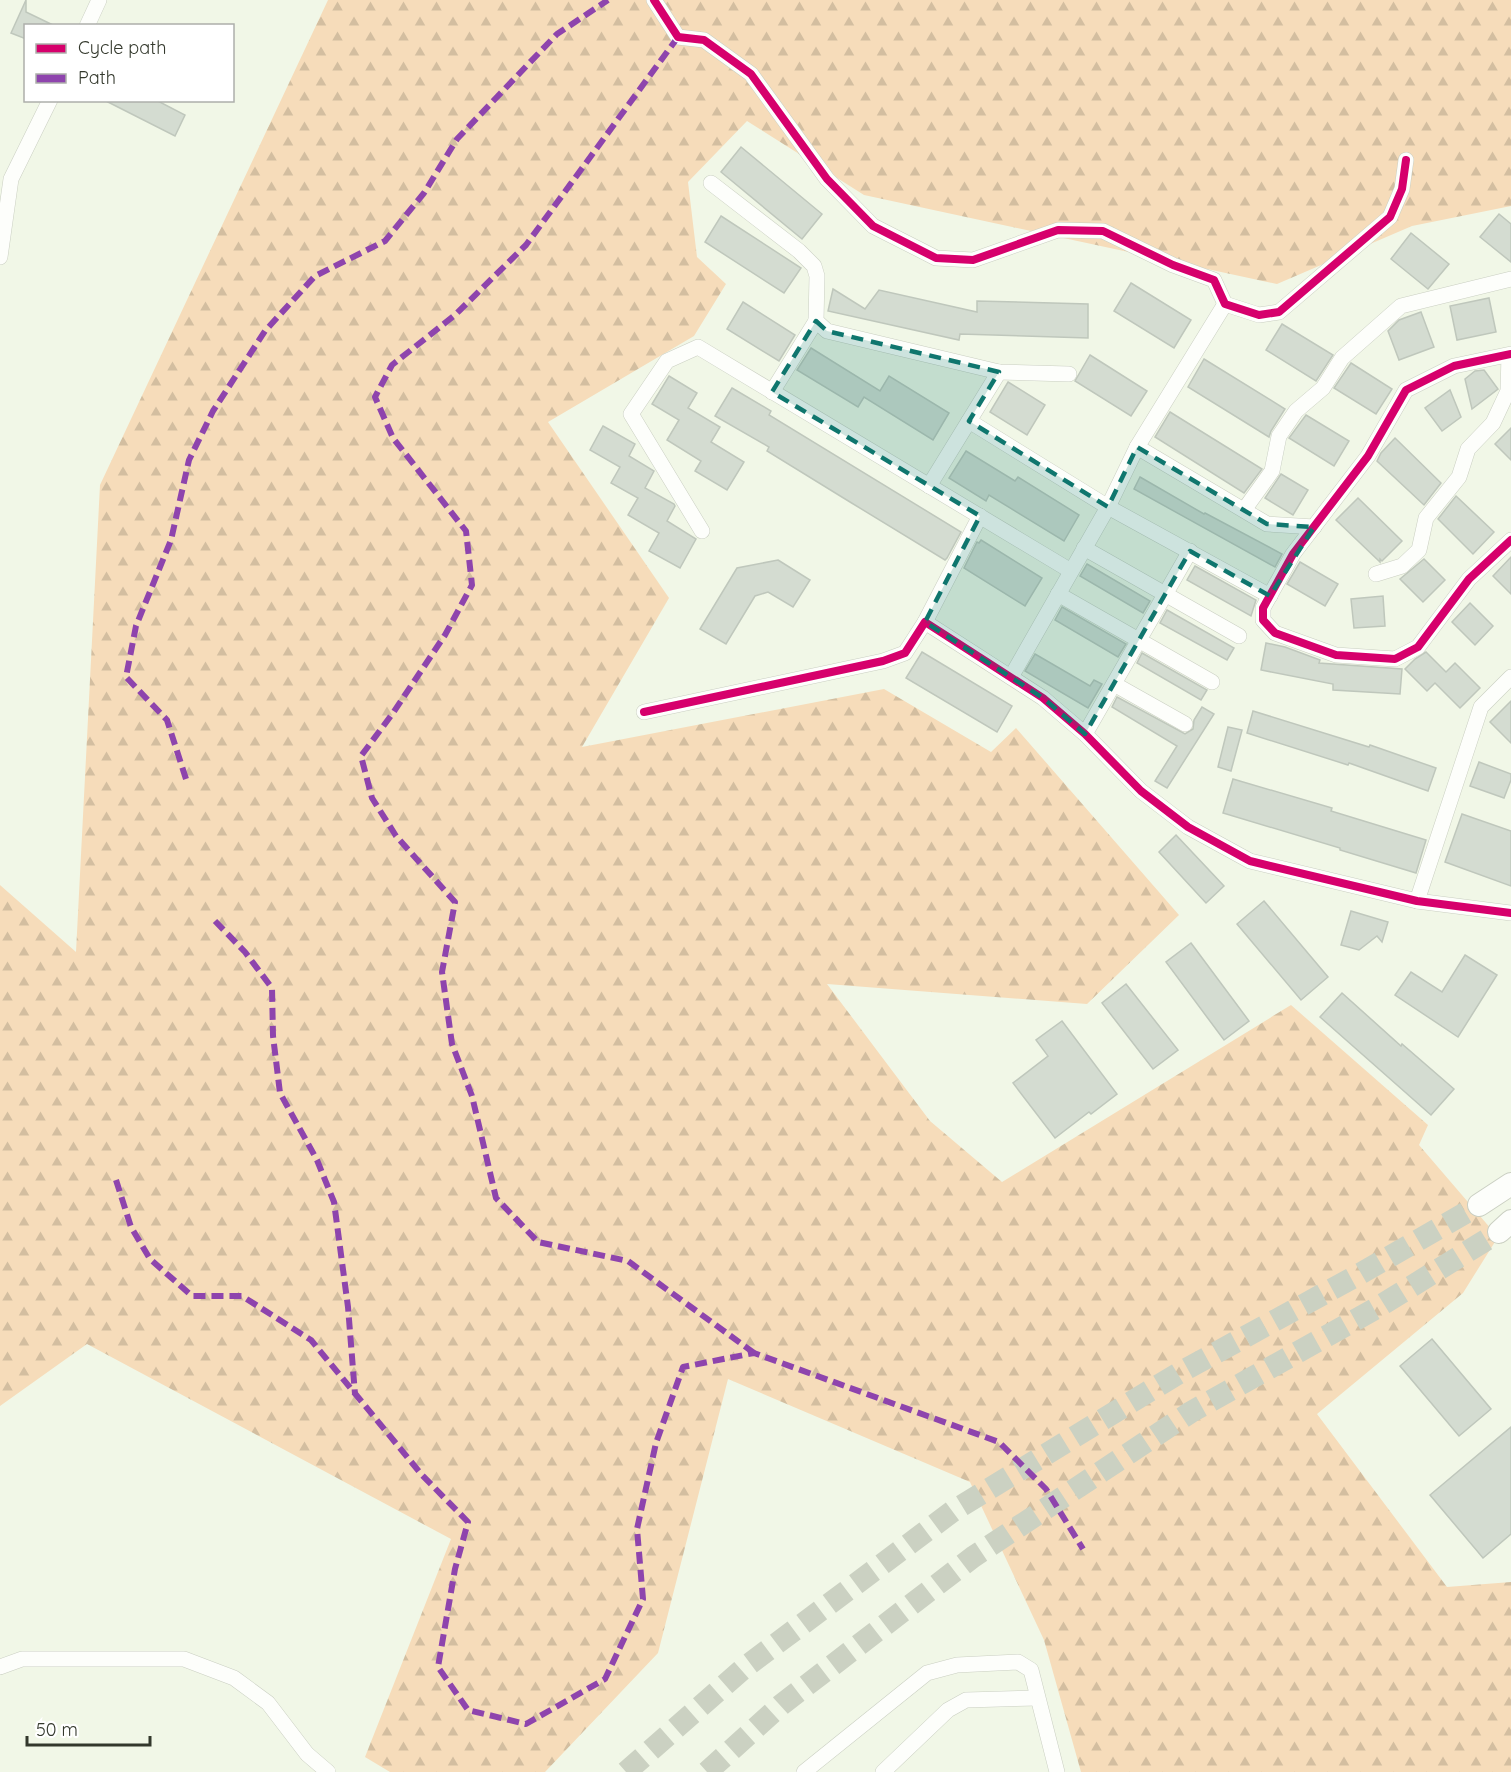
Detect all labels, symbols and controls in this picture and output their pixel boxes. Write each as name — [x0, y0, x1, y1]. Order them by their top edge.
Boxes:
legend — [24, 24, 234, 102]
text: Cycle path — [78, 36, 166, 59]
text: Path — [78, 66, 116, 89]
scale bar — [27, 1709, 150, 1747]
text: 50 m — [36, 1718, 78, 1741]

